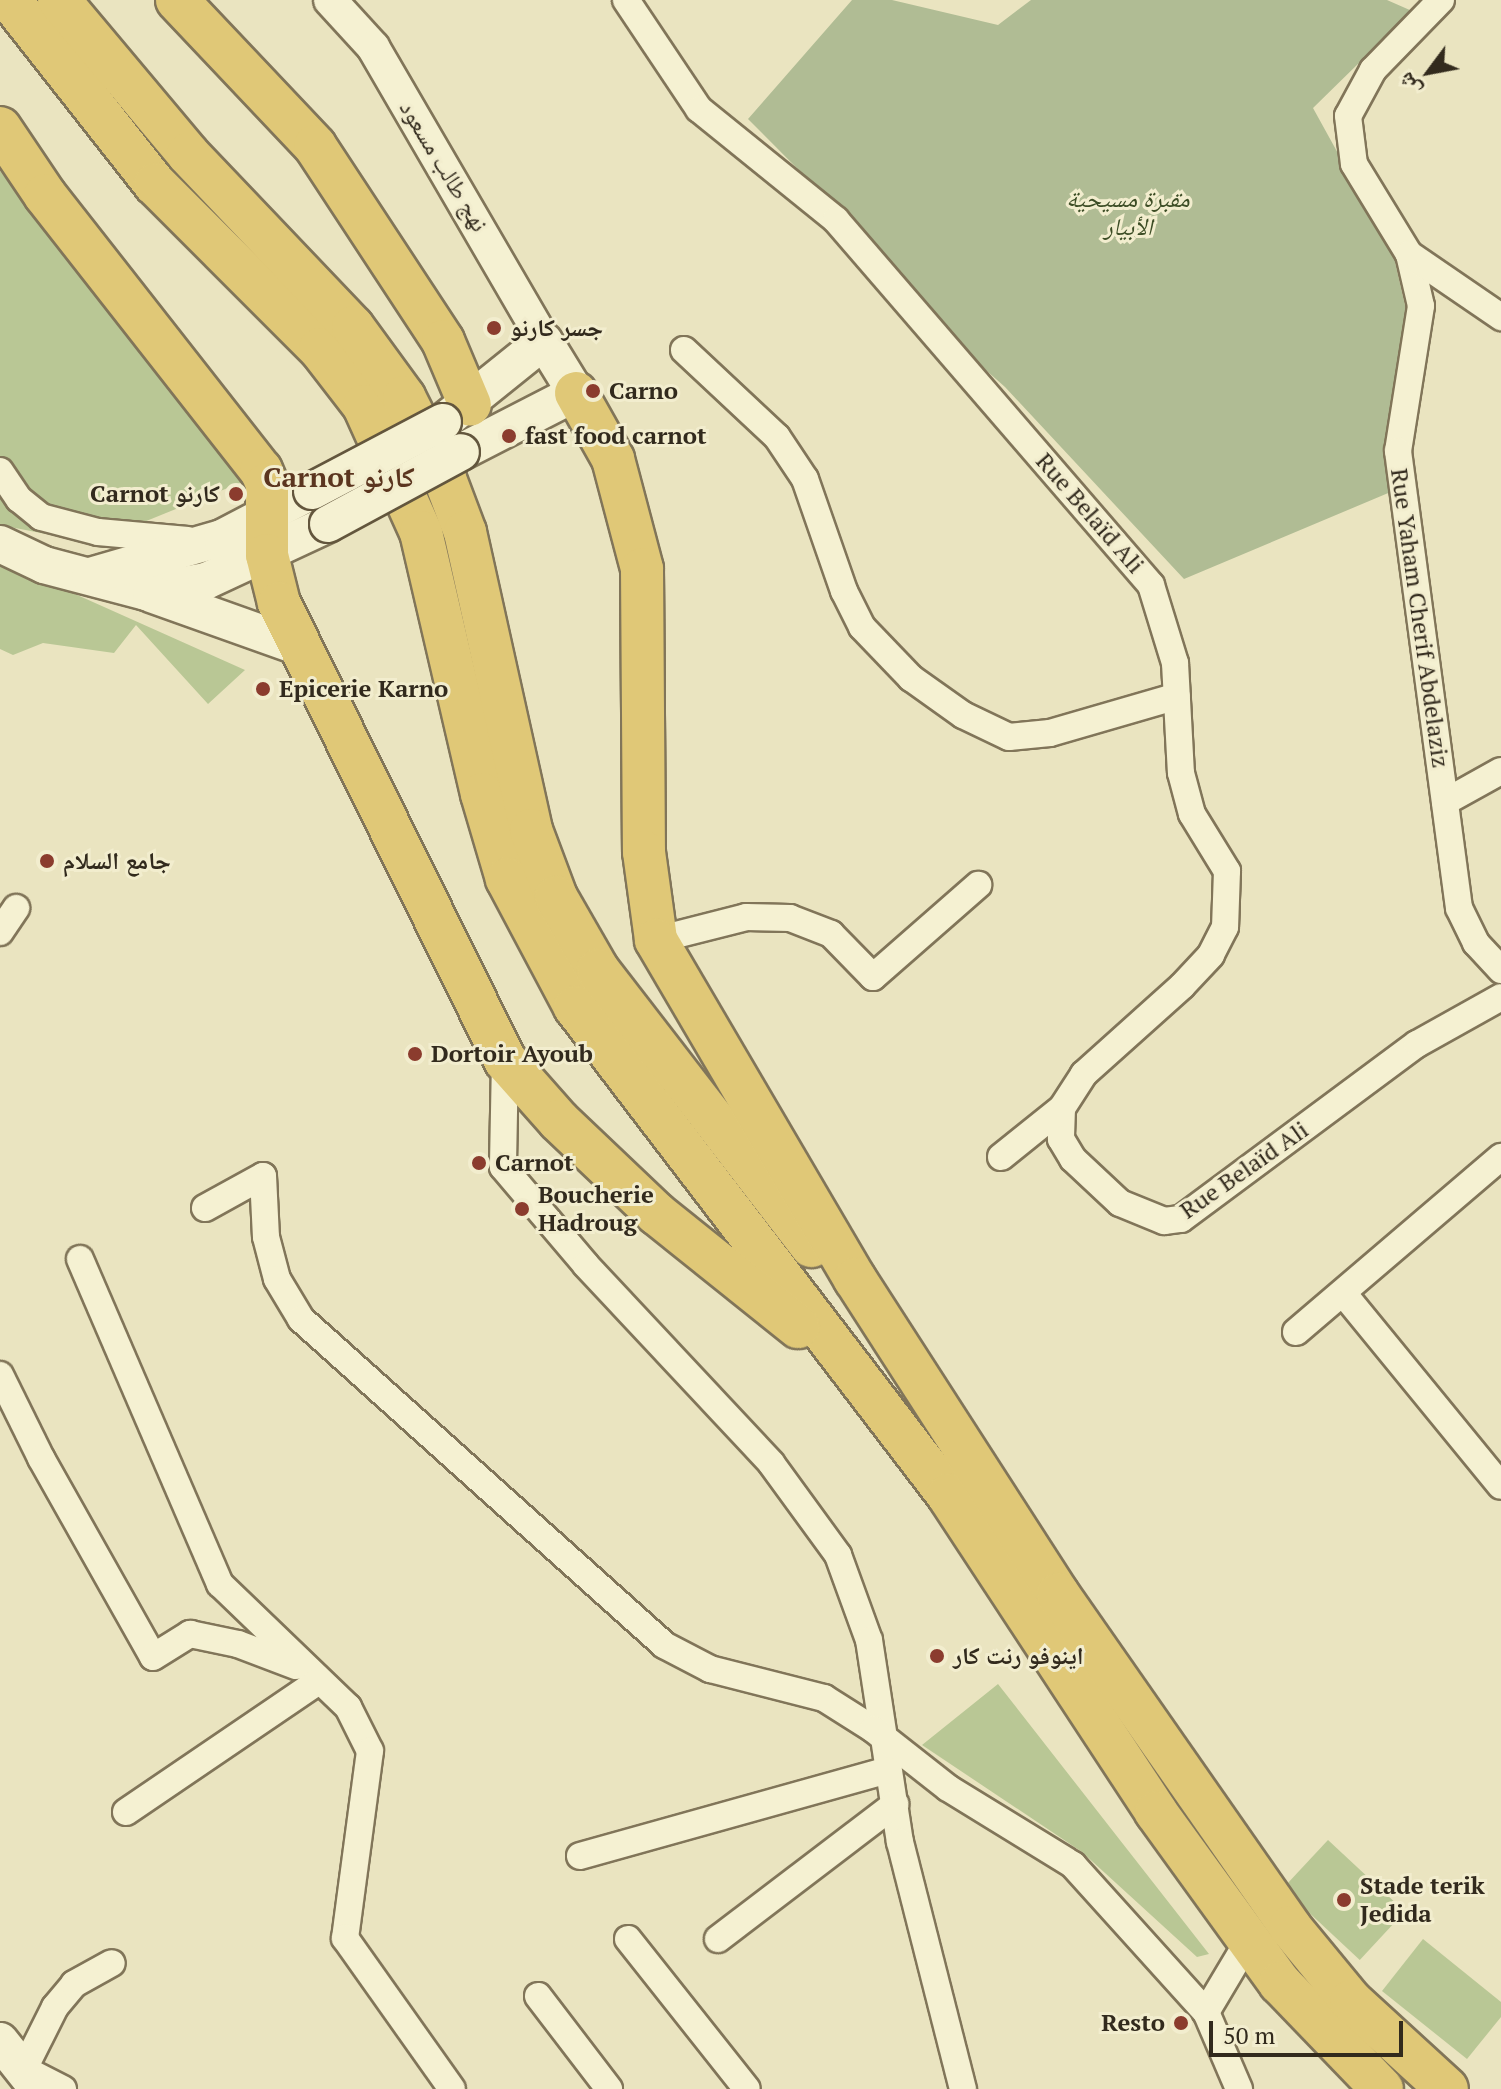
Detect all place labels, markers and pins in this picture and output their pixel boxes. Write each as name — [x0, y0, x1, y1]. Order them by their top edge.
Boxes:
place label: جسر كارنو — [510, 314, 603, 342]
marker: جسر كارنو — [485, 319, 503, 337]
place label: Carno — [609, 377, 678, 405]
marker: Carno — [584, 382, 602, 400]
place label: fast food carnot — [525, 422, 707, 450]
marker: fast food carnot — [500, 427, 518, 445]
place label: Carnot كارنو — [90, 480, 220, 508]
marker: Carnot كارنو — [227, 485, 245, 503]
place label: Epicerie Karno — [279, 675, 448, 703]
marker: Epicerie Karno — [254, 680, 272, 698]
place label: جامع السلام — [63, 847, 171, 875]
marker: جامع السلام — [38, 852, 56, 870]
place label: Dortoir Ayoub — [431, 1040, 593, 1068]
marker: Dortoir Ayoub — [406, 1045, 424, 1063]
place label: Carnot — [495, 1149, 574, 1177]
marker: Carnot — [470, 1154, 488, 1172]
place label: Boucherie Hadroug — [538, 1181, 654, 1237]
marker: Boucherie Hadroug — [513, 1200, 531, 1218]
place label: اينوفو رنت كار — [953, 1642, 1084, 1670]
marker: اينوفو رنت كار — [928, 1647, 946, 1665]
place label: Stade terik Jedida — [1360, 1872, 1485, 1928]
marker: Stade terik Jedida — [1335, 1891, 1353, 1909]
place label: Resto — [1101, 2009, 1165, 2037]
marker: Resto — [1172, 2014, 1190, 2032]

